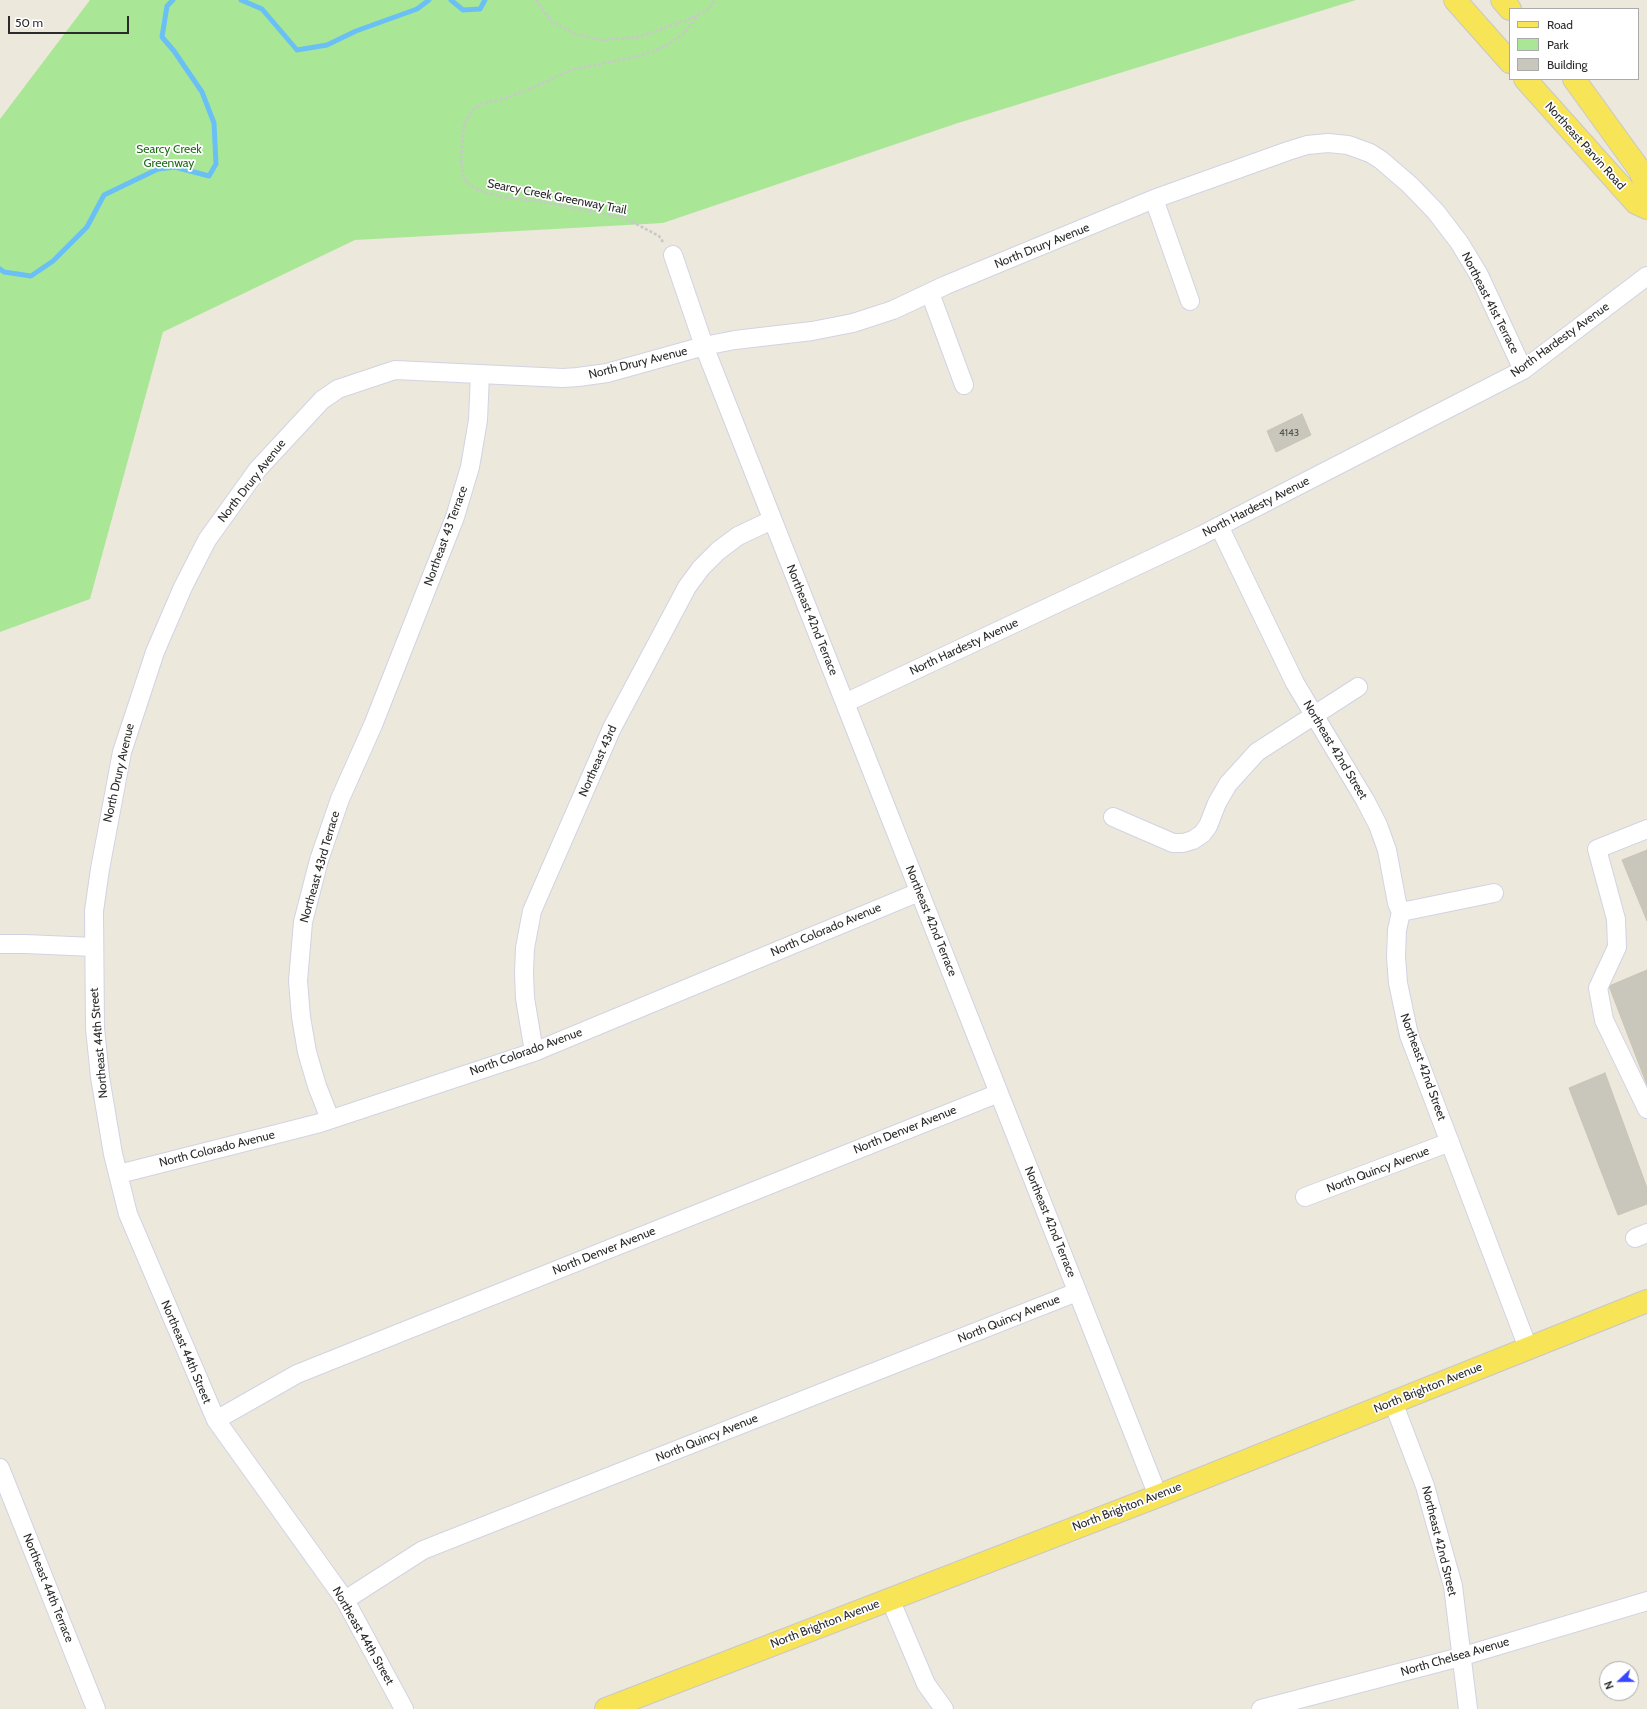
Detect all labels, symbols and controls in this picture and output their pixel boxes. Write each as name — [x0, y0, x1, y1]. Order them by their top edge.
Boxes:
scale bar — [10, 8, 131, 34]
legend — [1509, 8, 1639, 80]
text: 50 m — [15, 15, 43, 30]
text: Road — [1547, 17, 1573, 32]
text: Park — [1547, 37, 1569, 52]
text: Building — [1547, 57, 1588, 72]
street label: Northeast Parvin Road — [1542, 99, 1628, 193]
park label: Searcy Creek Greenway — [136, 142, 202, 170]
street label: Searcy Creek Greenway Trail — [486, 176, 628, 218]
street label: North Drury Avenue — [992, 220, 1092, 272]
street label: Northeast 41st Terrace — [1458, 250, 1522, 356]
street label: North Hardesty Avenue — [1508, 299, 1612, 381]
street label: North Drury Avenue — [587, 344, 689, 382]
house number: 4143 — [1279, 427, 1299, 439]
street label: North Drury Avenue — [215, 437, 289, 525]
street label: North Hardesty Avenue — [1200, 474, 1312, 540]
street label: Northeast 43 Terrace — [421, 484, 471, 588]
street label: Northeast 42nd Terrace — [783, 562, 841, 678]
street label: North Hardesty Avenue — [907, 615, 1021, 679]
street label: Northeast 42nd Street — [1300, 698, 1370, 802]
street label: North Drury Avenue — [101, 722, 137, 824]
street label: Northeast 43rd — [576, 723, 620, 799]
street label: Northeast 43rd Terrace — [297, 809, 343, 925]
street label: Northeast 42nd Terrace — [902, 863, 960, 979]
street label: North Colorado Avenue — [769, 900, 883, 960]
street label: Northeast 44th Street — [87, 987, 111, 1099]
street label: Northeast 42nd Street — [1397, 1011, 1449, 1123]
street label: North Colorado Avenue — [468, 1025, 584, 1079]
street label: North Denver Avenue — [851, 1103, 959, 1157]
street label: North Colorado Avenue — [158, 1128, 276, 1170]
street label: North Quincy Avenue — [1325, 1144, 1431, 1196]
street label: Northeast 42nd Terrace — [1021, 1164, 1079, 1280]
street label: North Denver Avenue — [550, 1224, 658, 1278]
street label: North Quincy Avenue — [956, 1292, 1062, 1346]
street label: Northeast 44th Street — [158, 1298, 214, 1406]
street label: North Brighton Avenue — [1372, 1360, 1484, 1416]
street label: North Quincy Avenue — [654, 1411, 760, 1465]
street label: North Brighton Avenue — [1070, 1480, 1184, 1534]
street label: Northeast 42nd Street — [1418, 1484, 1460, 1598]
street label: Northeast 44th Terrace — [20, 1531, 76, 1645]
street label: Northeast 44th Street — [329, 1584, 397, 1688]
street label: North Brighton Avenue — [768, 1597, 882, 1651]
street label: North Chelsea Avenue — [1399, 1635, 1511, 1679]
north arrow — [1599, 1661, 1639, 1701]
text: N — [1601, 1679, 1617, 1691]

